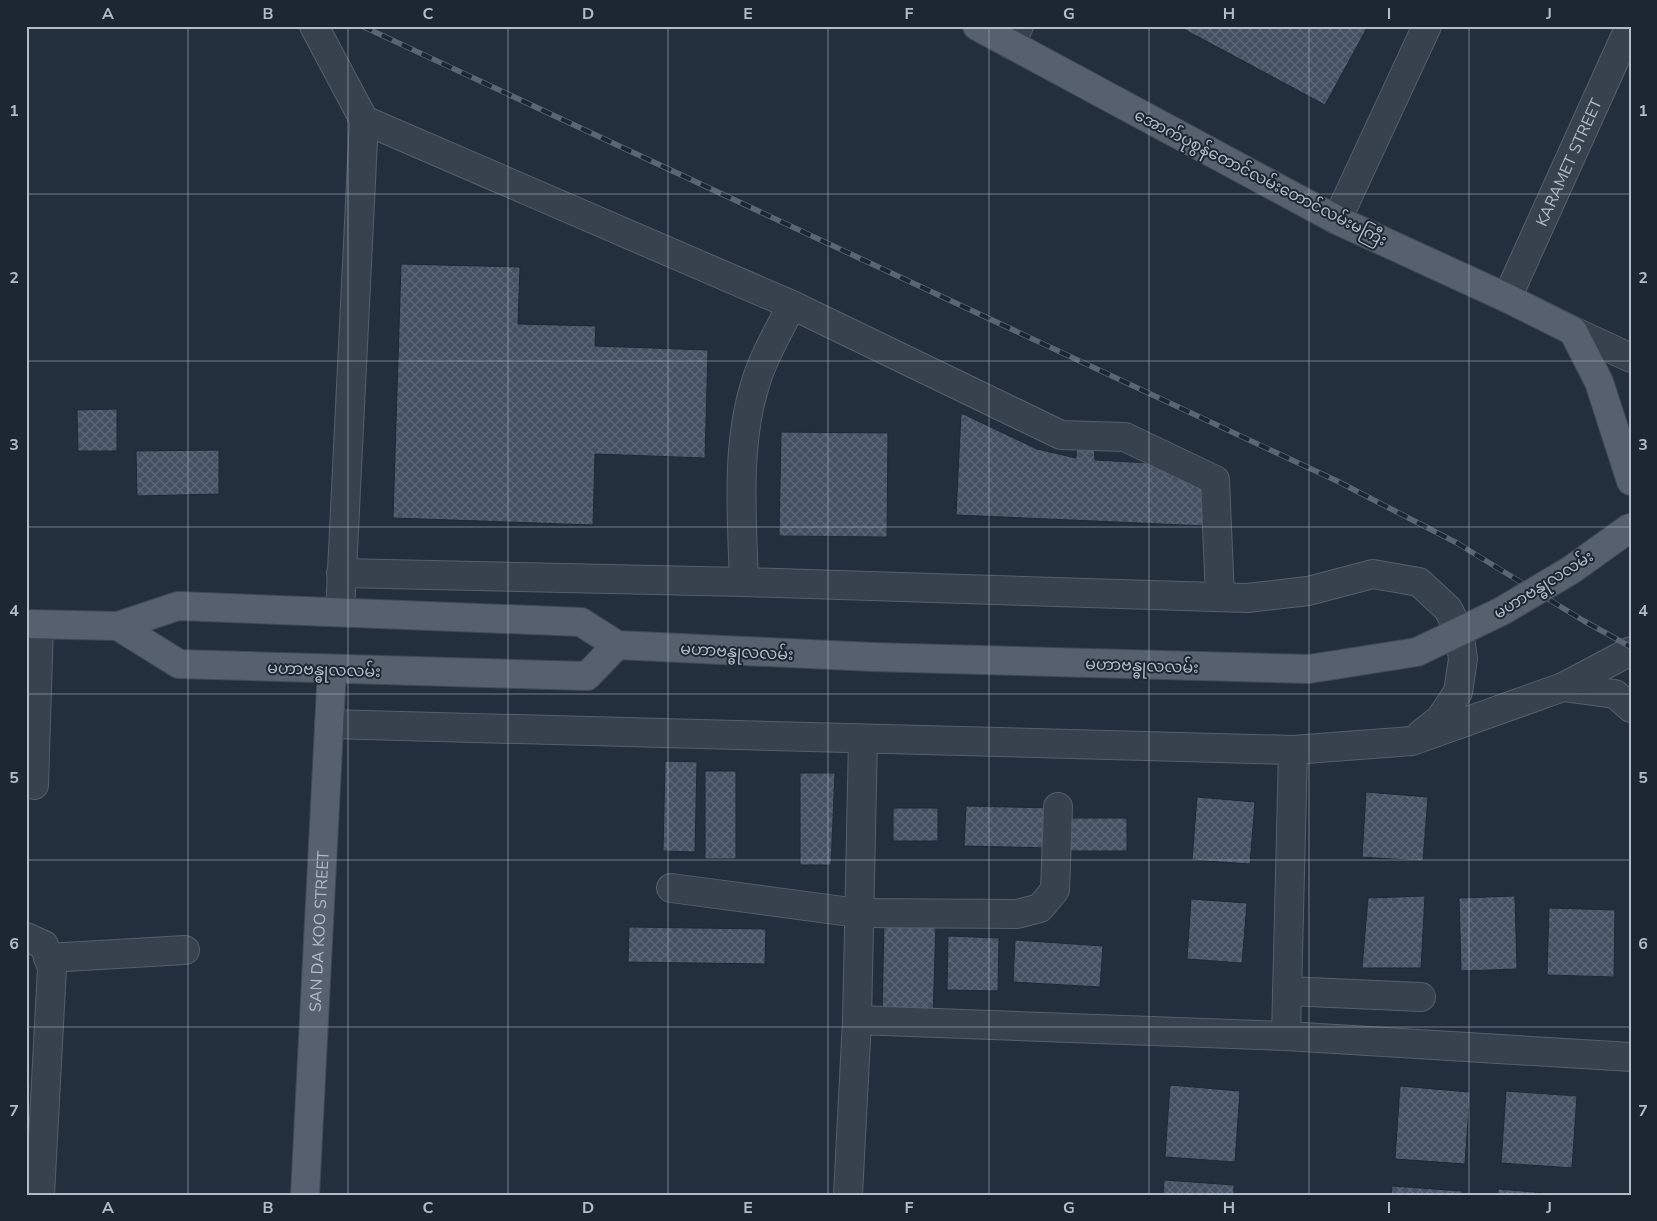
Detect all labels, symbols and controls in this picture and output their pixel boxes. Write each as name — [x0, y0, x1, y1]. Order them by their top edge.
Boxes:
text: A — [102, 3, 114, 25]
text: B — [262, 3, 274, 25]
text: C — [423, 3, 434, 25]
text: D — [582, 3, 594, 25]
text: E — [743, 3, 753, 25]
text: F — [905, 3, 914, 25]
text: G — [1063, 3, 1075, 25]
text: H — [1223, 3, 1235, 25]
text: I — [1387, 3, 1391, 25]
text: J — [1545, 3, 1552, 25]
street label: KARAMET STREET — [1531, 95, 1608, 230]
text: 1 — [9, 100, 19, 122]
text: 1 — [1638, 100, 1648, 122]
street label: အောက်ပုစွန်တောင်လမ်းတောင်လမ်းမကြီး — [1129, 103, 1391, 254]
text: 2 — [9, 267, 19, 289]
text: 2 — [1638, 267, 1648, 289]
text: 3 — [9, 434, 19, 456]
text: 3 — [1638, 434, 1648, 456]
street label: မဟာဗန္ဓုလလမ်း — [1489, 545, 1599, 626]
text: 4 — [9, 600, 19, 622]
text: 4 — [1638, 600, 1648, 622]
street label: မဟာဗန္ဓုလလမ်း — [680, 637, 794, 668]
street label: မဟာဗန္ဓုလလမ်း — [1085, 652, 1199, 681]
street label: မဟာဗန္ဓုလလမ်း — [267, 656, 381, 685]
text: 5 — [9, 767, 19, 789]
text: 5 — [1638, 767, 1648, 789]
street label: SAN DA KOO STREET — [304, 850, 335, 1012]
text: 6 — [9, 933, 19, 955]
text: 6 — [1638, 933, 1648, 955]
text: 7 — [9, 1100, 19, 1122]
text: 7 — [1638, 1100, 1648, 1122]
text: A — [102, 1197, 114, 1219]
text: B — [262, 1197, 274, 1219]
text: C — [423, 1197, 434, 1219]
text: D — [582, 1197, 594, 1219]
text: E — [743, 1197, 753, 1219]
text: F — [905, 1197, 914, 1219]
text: G — [1063, 1197, 1075, 1219]
text: H — [1223, 1197, 1235, 1219]
text: I — [1387, 1197, 1391, 1219]
text: J — [1545, 1197, 1552, 1219]

